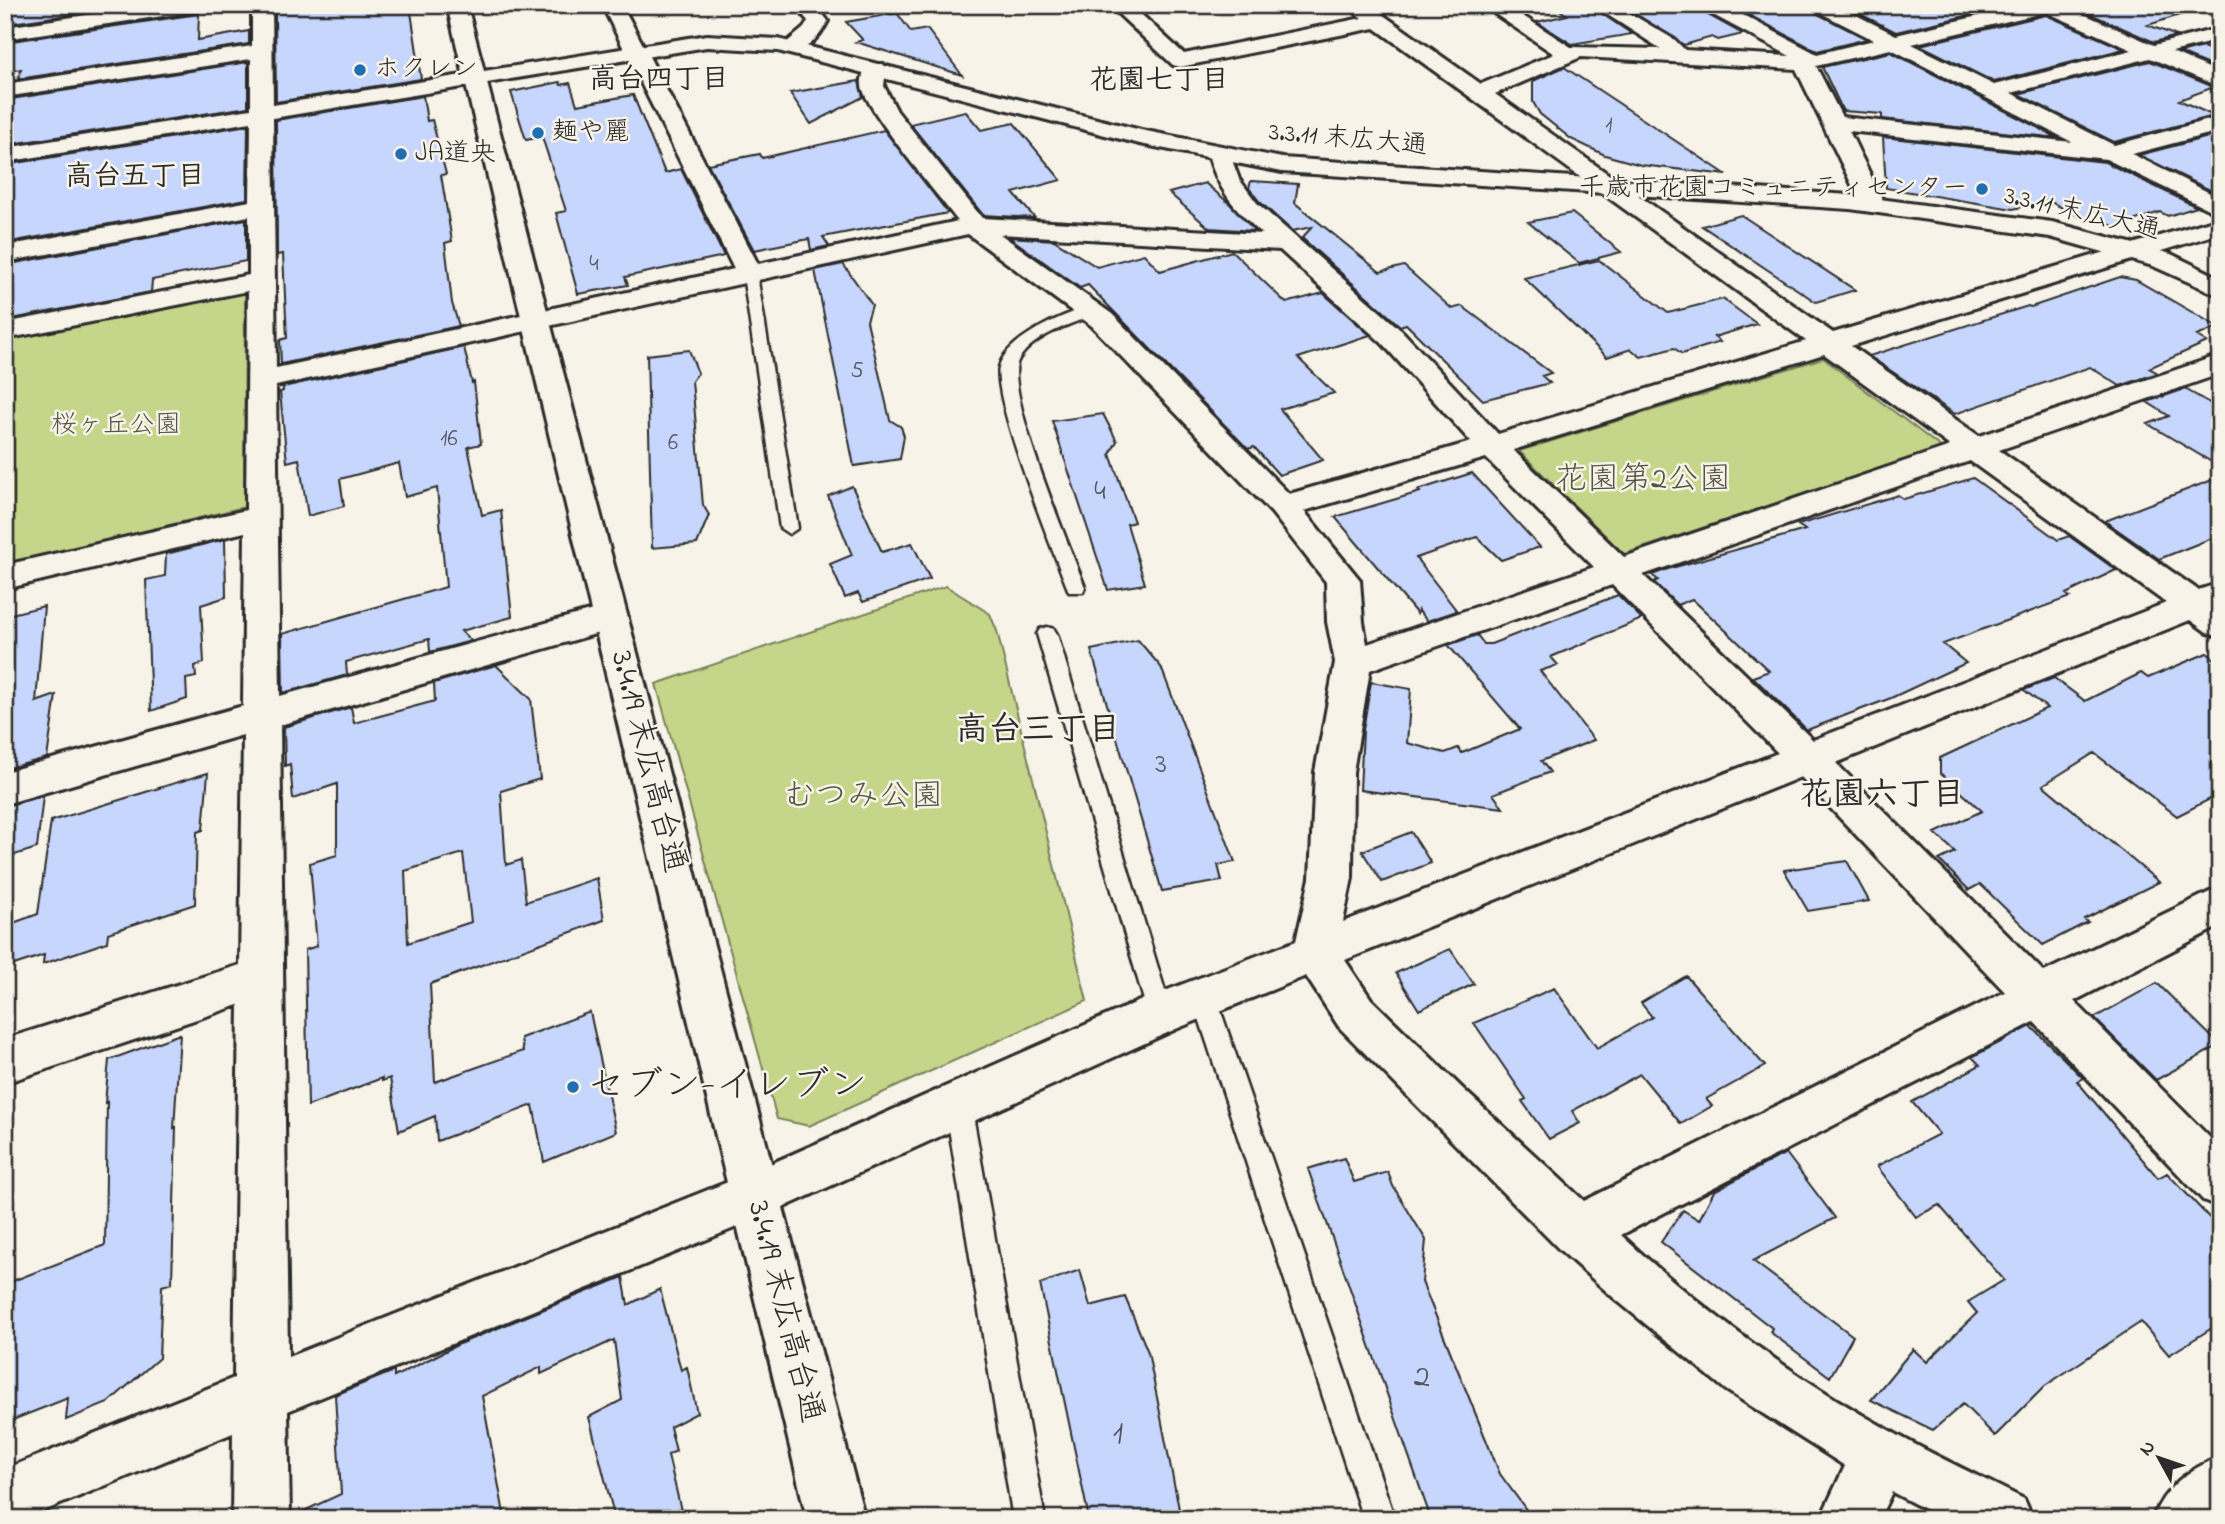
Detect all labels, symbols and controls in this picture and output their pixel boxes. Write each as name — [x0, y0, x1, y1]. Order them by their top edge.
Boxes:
place label: ホクレン — [374, 51, 478, 89]
district label: 高台四丁目 — [589, 60, 729, 101]
district label: 花園七丁目 — [1089, 61, 1229, 102]
marker: ホクレン — [352, 62, 368, 78]
house number: 1 — [1605, 110, 1613, 143]
place label: 麺や麗 — [552, 114, 630, 152]
street label: 3.3.11 末広大通 — [1267, 114, 1429, 166]
marker: 麺や麗 — [530, 125, 546, 141]
place label: JA道央 — [415, 135, 496, 173]
marker: JA道央 — [393, 146, 409, 162]
district label: 高台五丁目 — [65, 157, 205, 198]
place label: 千歳市花園コミュニティセンター — [1579, 170, 1968, 208]
street label: 3.3.11 末広大通 — [2000, 178, 2164, 250]
marker: 千歳市花園コミュニティセンター — [1974, 181, 1990, 197]
house number: 4 — [589, 248, 599, 281]
house number: 5 — [850, 355, 864, 388]
park label: 桜ヶ丘公園 — [51, 407, 181, 445]
house number: 16 — [440, 423, 458, 456]
house number: 6 — [668, 427, 678, 460]
park label: 花園第2公園 — [1555, 457, 1731, 504]
house number: 4 — [1094, 472, 1106, 513]
street label: 3.4.19 末広高台通 — [597, 646, 697, 878]
district label: 高台三丁目 — [956, 707, 1121, 755]
house number: 3 — [1155, 745, 1167, 786]
district label: 花園六丁目 — [1800, 772, 1965, 820]
park label: むつみ公園 — [783, 774, 943, 821]
place label: セブン-イレブン — [587, 1059, 867, 1115]
marker: セブン-イレブン — [565, 1079, 581, 1095]
street label: 3.4.19 末広高台通 — [734, 1196, 834, 1428]
house number: 2 — [1414, 1354, 1430, 1402]
house number: 1 — [1113, 1411, 1123, 1459]
north arrow — [2124, 1422, 2194, 1492]
text: N — [2133, 1435, 2162, 1462]

